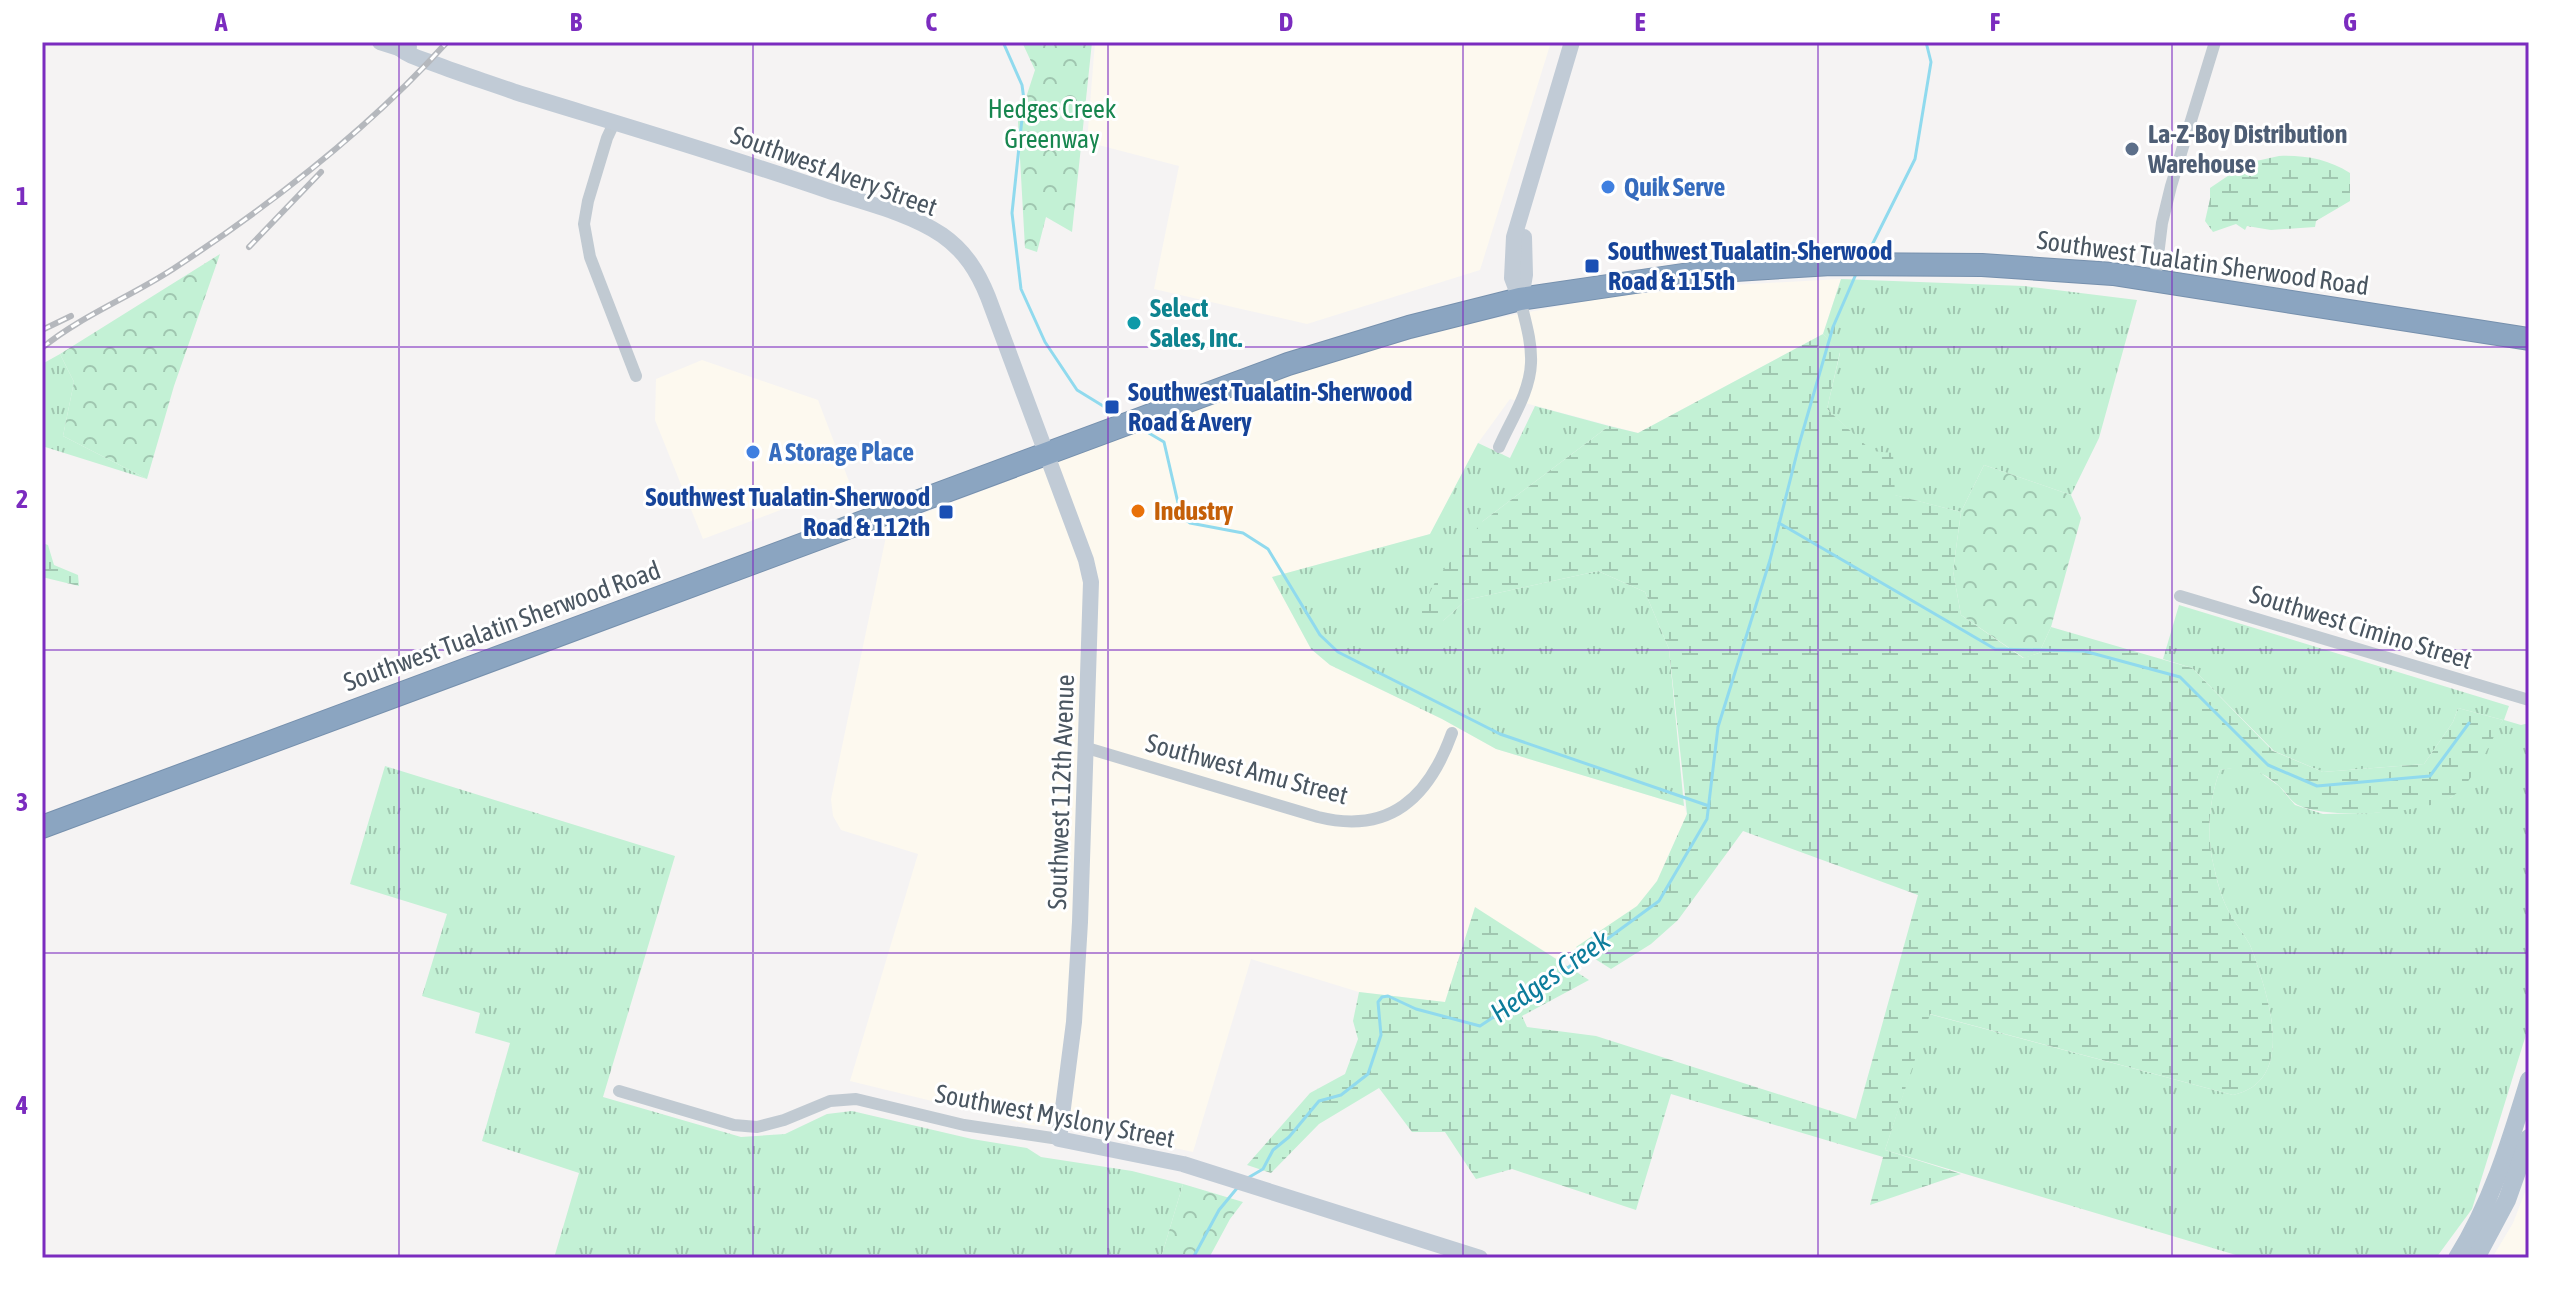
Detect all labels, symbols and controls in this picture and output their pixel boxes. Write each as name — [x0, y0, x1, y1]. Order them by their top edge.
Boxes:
text: A — [214, 7, 228, 37]
text: B — [570, 7, 583, 37]
text: C — [925, 7, 937, 37]
text: D — [1279, 7, 1293, 37]
text: E — [1634, 7, 1646, 37]
text: F — [1990, 7, 2001, 37]
text: G — [2343, 7, 2357, 37]
park label: Hedges Creek Greenway — [988, 94, 1116, 154]
place label: La-Z-Boy Distribution Warehouse — [2147, 119, 2347, 179]
street label: Southwest Avery Street — [727, 120, 941, 222]
marker: La-Z-Boy Distribution Warehouse — [2123, 140, 2141, 158]
place label: Quik Serve — [1624, 172, 1726, 202]
marker: Quik Serve — [1599, 178, 1617, 196]
text: 1 — [16, 181, 28, 211]
street label: Southwest Tualatin Sherwood Road — [2035, 225, 2371, 301]
place label: Southwest Tualatin-Sherwood Road & 115th — [1608, 236, 1892, 296]
marker: Southwest Tualatin-Sherwood Road & 115th — [1583, 257, 1601, 275]
place label: Select Sales, Inc. — [1150, 293, 1243, 353]
marker: Select Sales, Inc. — [1125, 314, 1143, 332]
place label: Southwest Tualatin-Sherwood Road & Avery — [1128, 377, 1412, 437]
marker: Southwest Tualatin-Sherwood Road & Avery — [1103, 398, 1121, 416]
place label: A Storage Place — [768, 437, 914, 467]
marker: A Storage Place — [744, 443, 762, 461]
place label: Southwest Tualatin-Sherwood Road & 112th — [646, 482, 930, 542]
text: 2 — [16, 484, 28, 514]
place label: Industry — [1154, 496, 1233, 526]
marker: Industry — [1129, 502, 1147, 520]
marker: Southwest Tualatin-Sherwood Road & 112th — [937, 503, 955, 521]
street label: Southwest Tualatin Sherwood Road — [340, 555, 664, 697]
street label: Southwest Cimino Street — [2246, 579, 2476, 675]
street label: Southwest 112th Avenue — [1042, 674, 1080, 910]
street label: Southwest Amu Street — [1143, 728, 1351, 810]
text: 3 — [16, 787, 28, 817]
water label: Hedges Creek — [1484, 923, 1616, 1029]
street label: Southwest Myslony Street — [933, 1078, 1177, 1154]
text: 4 — [15, 1090, 28, 1120]

